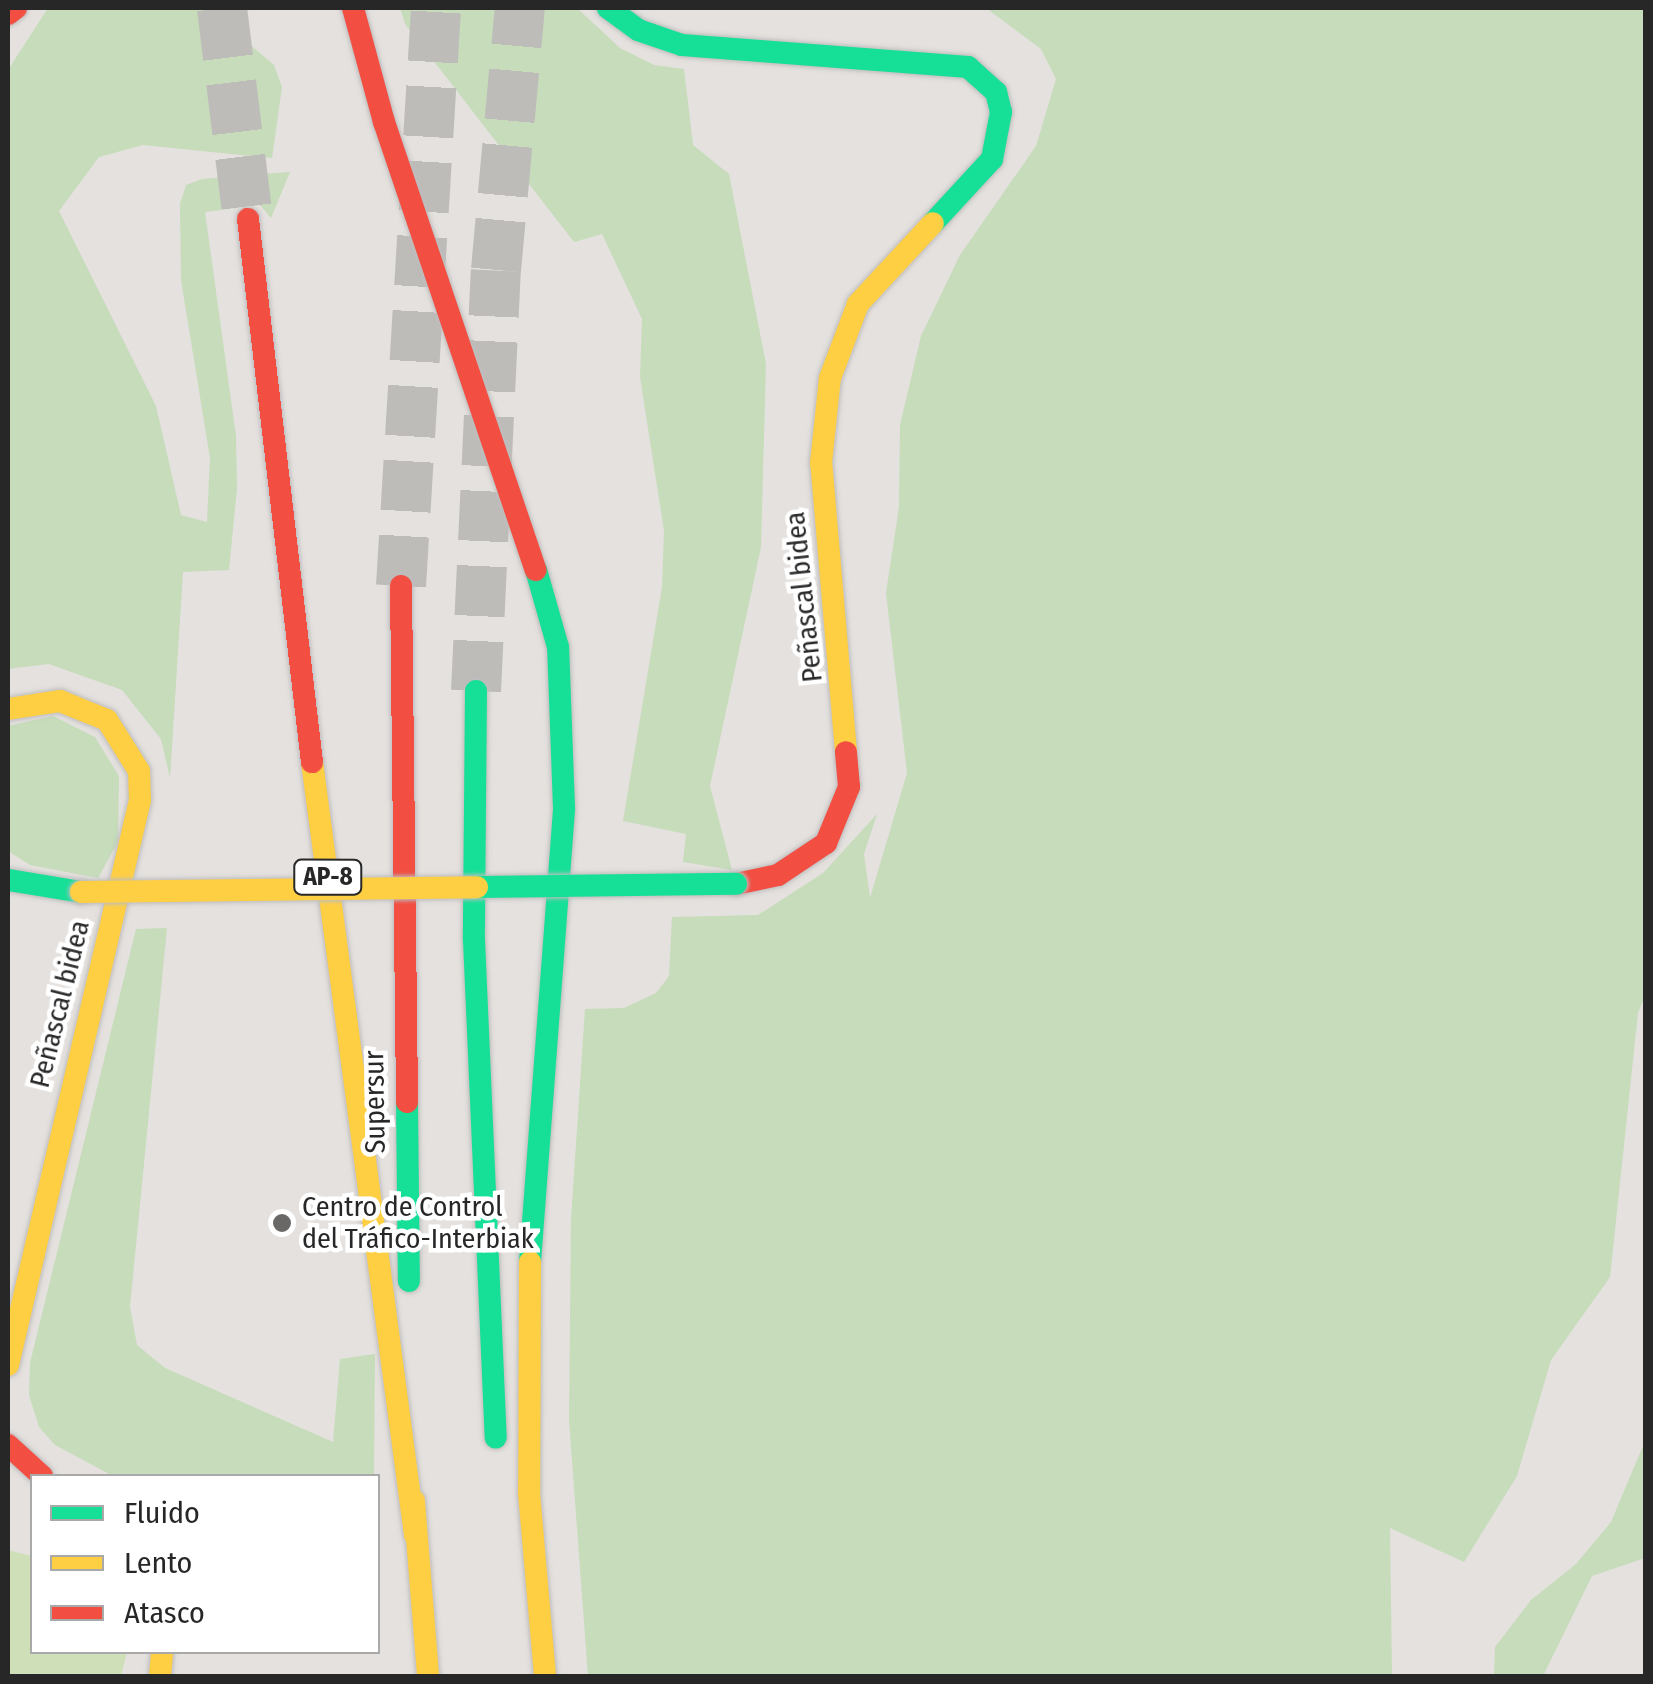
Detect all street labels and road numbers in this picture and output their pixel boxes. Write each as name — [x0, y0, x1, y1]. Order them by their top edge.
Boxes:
street label: Peñascal bidea — [778, 510, 830, 684]
road number: AP-8 — [293, 857, 363, 897]
street label: Peñascal bidea — [23, 917, 97, 1091]
street label: Supersur — [357, 1050, 393, 1154]

